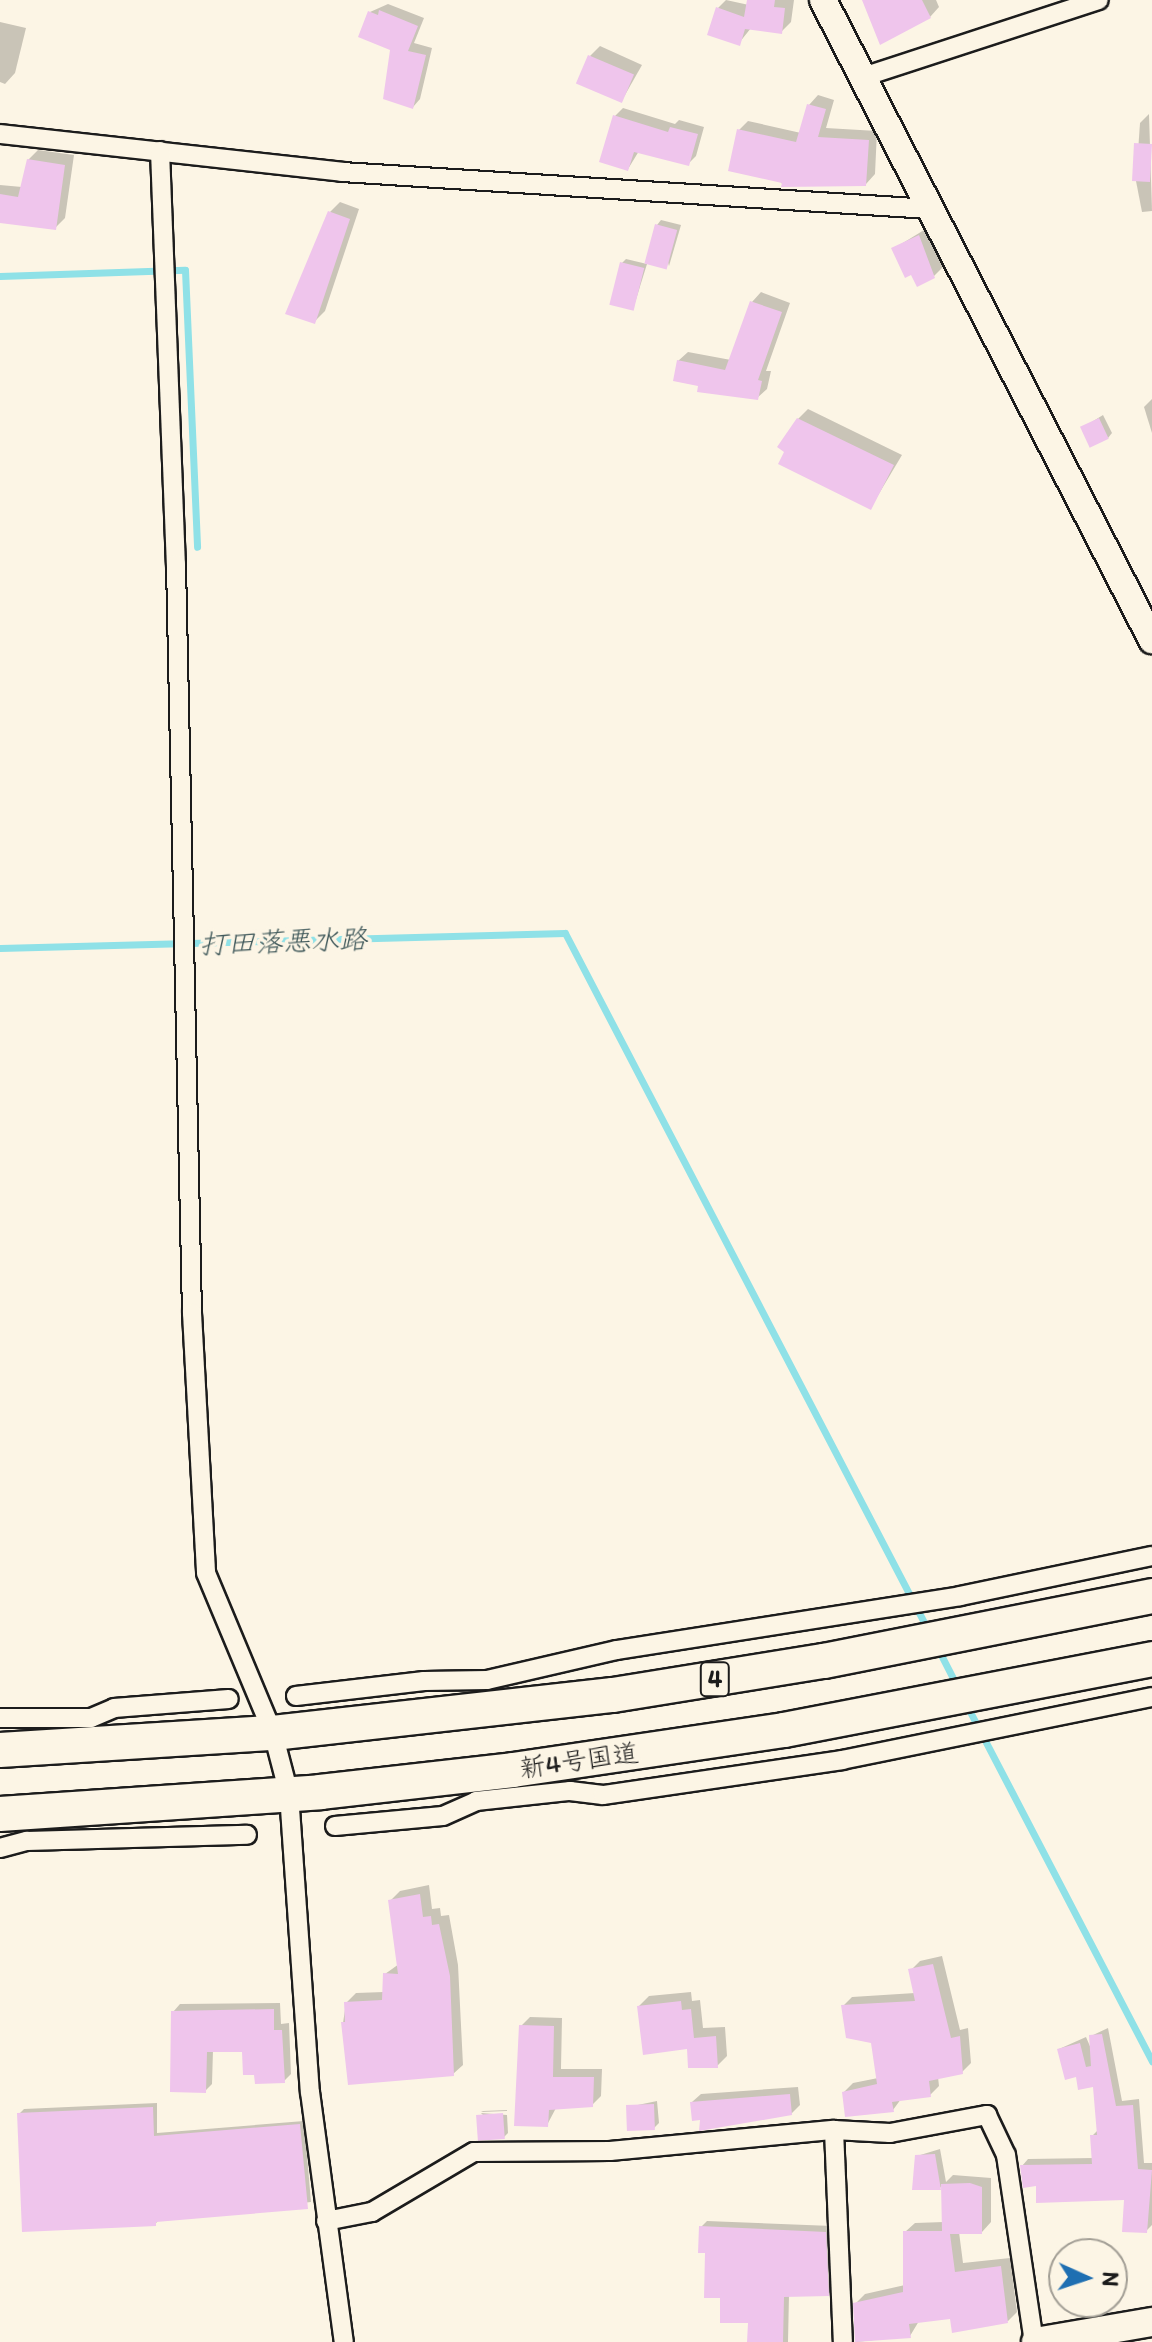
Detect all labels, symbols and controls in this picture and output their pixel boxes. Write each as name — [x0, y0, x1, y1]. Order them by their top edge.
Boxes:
water label: 打田落悪水路 — [198, 921, 368, 961]
road number: 4 — [699, 1659, 731, 1699]
street label: 新4号国道 — [518, 1737, 640, 1785]
north arrow — [1048, 2238, 1128, 2318]
text: N — [1097, 2271, 1124, 2287]

